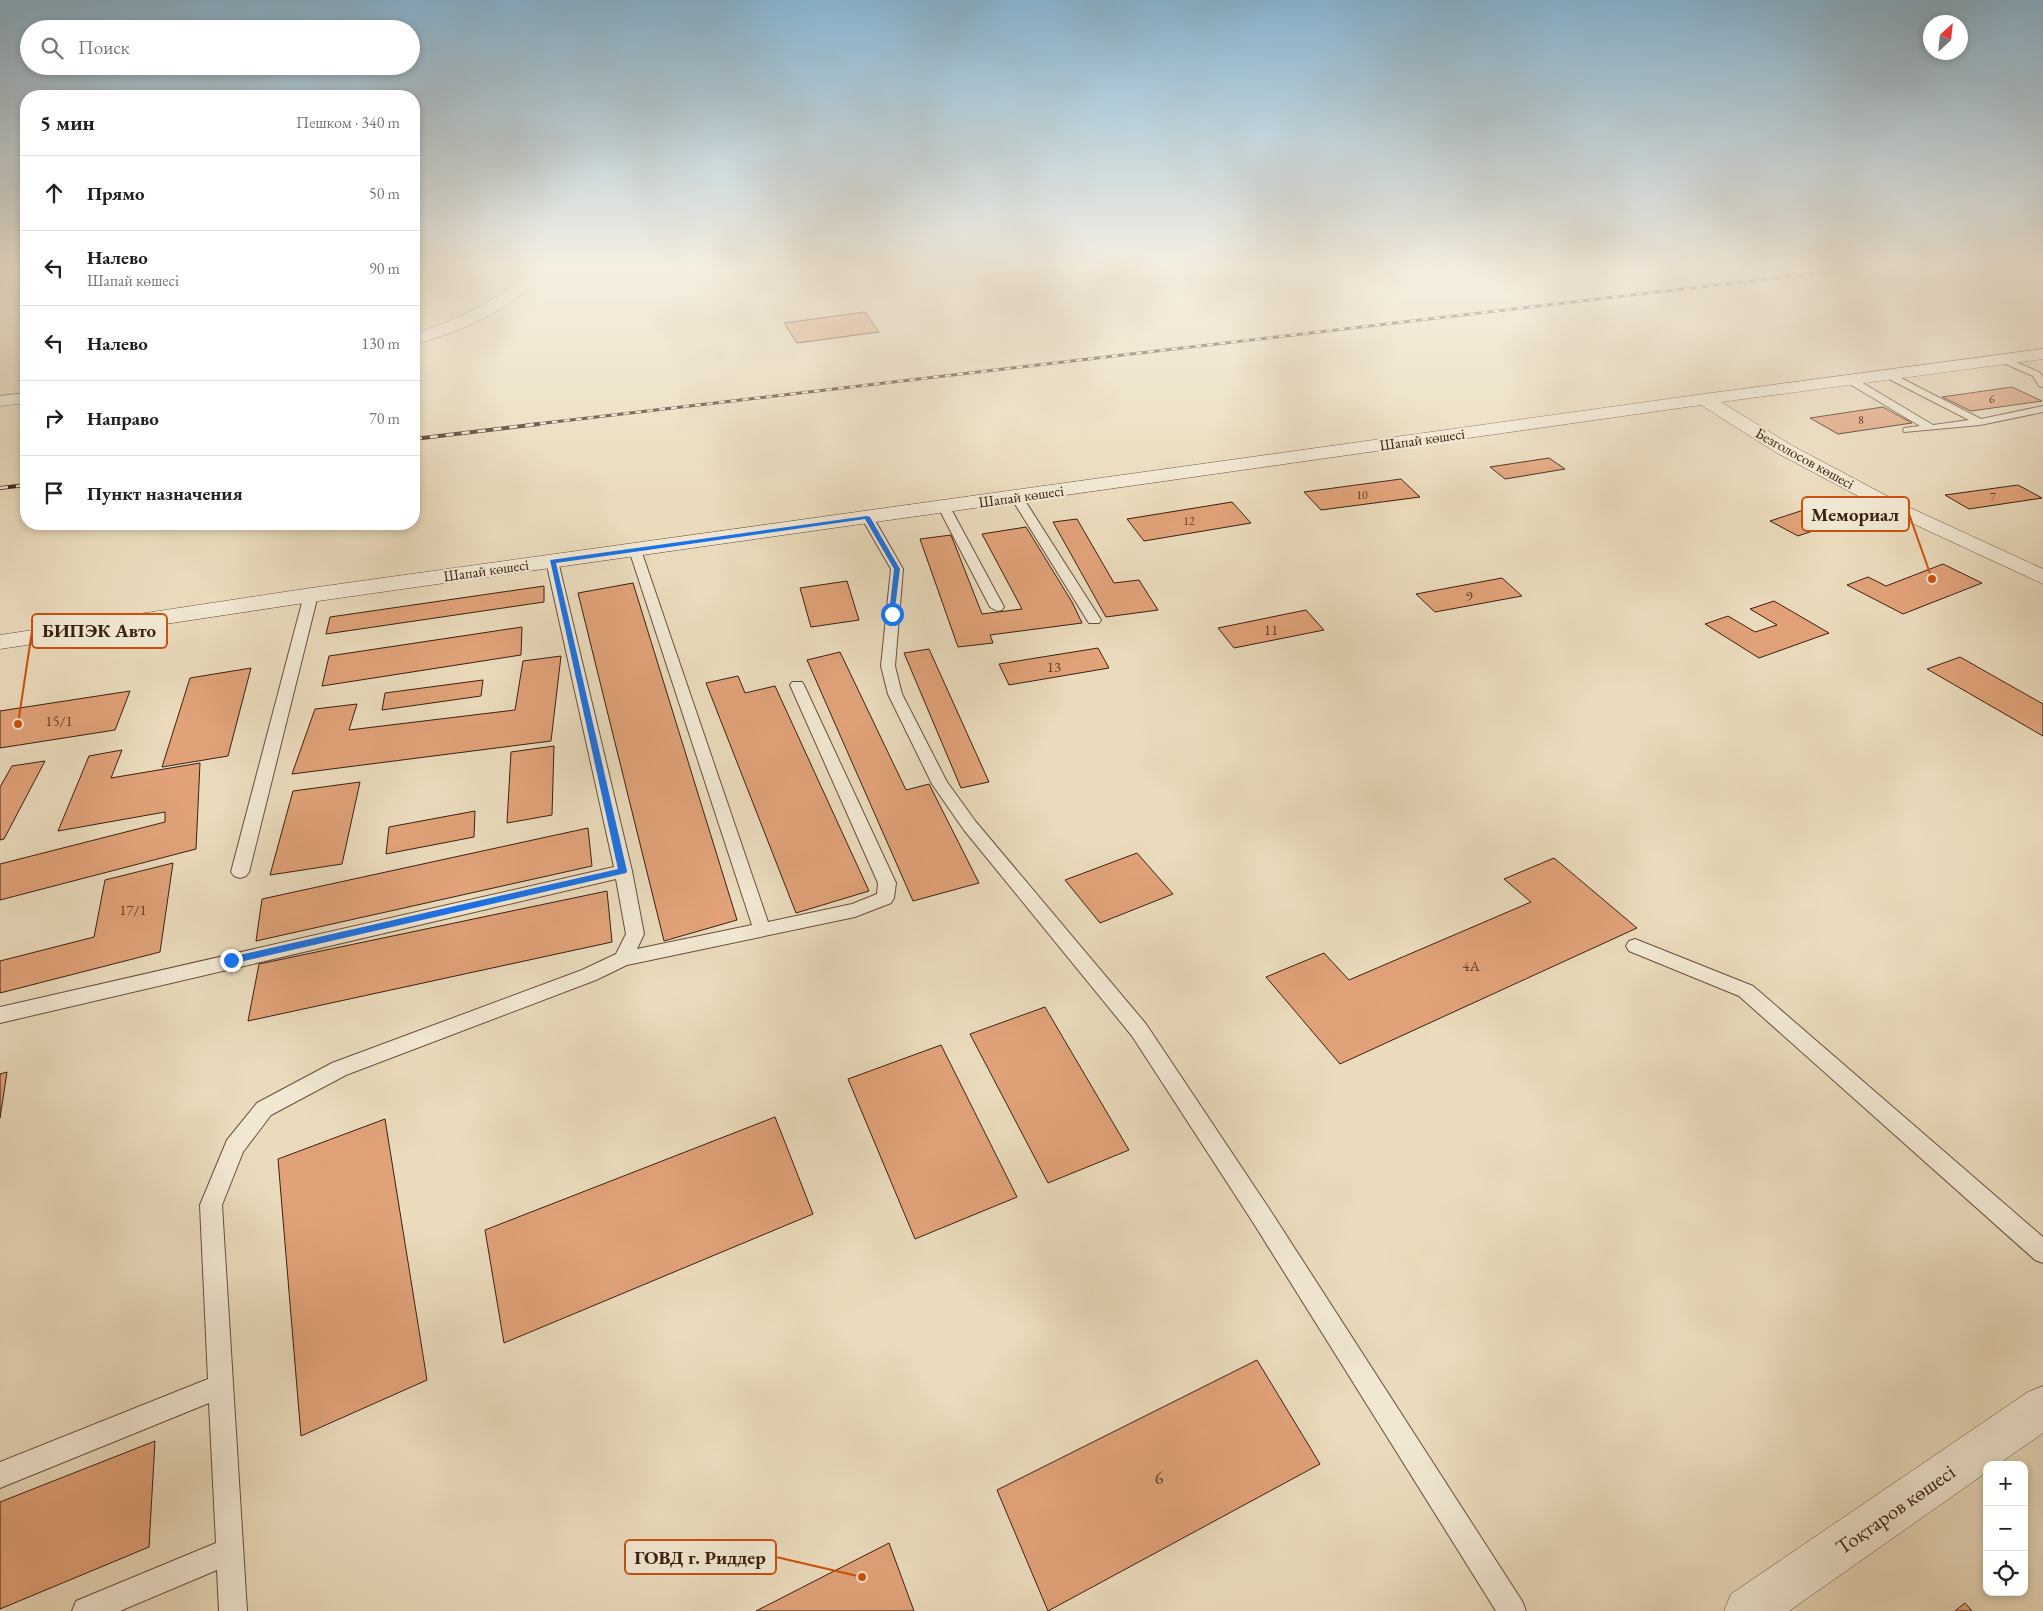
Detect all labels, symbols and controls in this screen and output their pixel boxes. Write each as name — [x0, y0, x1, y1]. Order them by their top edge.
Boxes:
north arrow — [1923, 15, 1968, 60]
search box — [20, 20, 420, 75]
icon: search — [38, 34, 66, 62]
text: Поиск — [78, 35, 130, 60]
text: 5 мин — [40, 109, 95, 136]
text: Пешком · 340 m — [296, 112, 400, 133]
icon: ahead — [40, 179, 68, 207]
text: Прямо — [87, 181, 145, 206]
text: 50 m — [369, 183, 400, 204]
text: Налево — [87, 245, 148, 270]
icon: left — [40, 254, 68, 282]
text: 90 m — [369, 258, 400, 279]
text: Шапай көшесі — [87, 270, 179, 291]
icon: left — [40, 329, 68, 357]
text: Налево — [87, 331, 148, 356]
text: 130 m — [361, 333, 400, 354]
house number: 6 — [1989, 391, 1995, 407]
icon: right — [40, 404, 68, 432]
text: Направо — [87, 406, 159, 431]
text: 70 m — [369, 408, 400, 429]
house number: 8 — [1858, 412, 1864, 428]
street label: Безголосов көшесі — [1752, 423, 1858, 493]
street label: Шапай көшесі — [1378, 424, 1466, 454]
icon: arrive — [40, 479, 68, 507]
text: Пункт назначения — [87, 481, 243, 506]
street label: Шапай көшесі — [977, 481, 1065, 511]
house number: 10 — [1356, 487, 1368, 503]
house number: 7 — [1990, 489, 1996, 505]
callout: Мемориал — [1802, 497, 1909, 531]
text: Мемориал — [1811, 502, 1899, 527]
house number: 12 — [1183, 513, 1195, 529]
street label: Шапай көшесі — [442, 555, 530, 585]
house number: 9 — [1465, 586, 1473, 605]
route start — [881, 603, 904, 626]
callout: БИПЭК Авто — [32, 614, 167, 648]
text: БИПЭК Авто — [42, 618, 157, 643]
house number: 11 — [1264, 620, 1278, 639]
house number: 13 — [1047, 657, 1061, 676]
house number: 15/1 — [45, 711, 73, 730]
house number: 17/1 — [119, 900, 147, 919]
route end — [220, 949, 243, 972]
house number: 4А — [1462, 956, 1480, 975]
street label: Тоқтаров көшесі — [1830, 1458, 1960, 1560]
map controls — [1983, 1461, 2028, 1596]
button: + — [1983, 1461, 2028, 1506]
house number: 6 — [1155, 1466, 1164, 1489]
button: − — [1983, 1506, 2028, 1551]
callout: ГОВД г. Риддер — [625, 1540, 776, 1574]
text: ГОВД г. Риддер — [634, 1545, 766, 1570]
button: locate — [1983, 1551, 2028, 1596]

